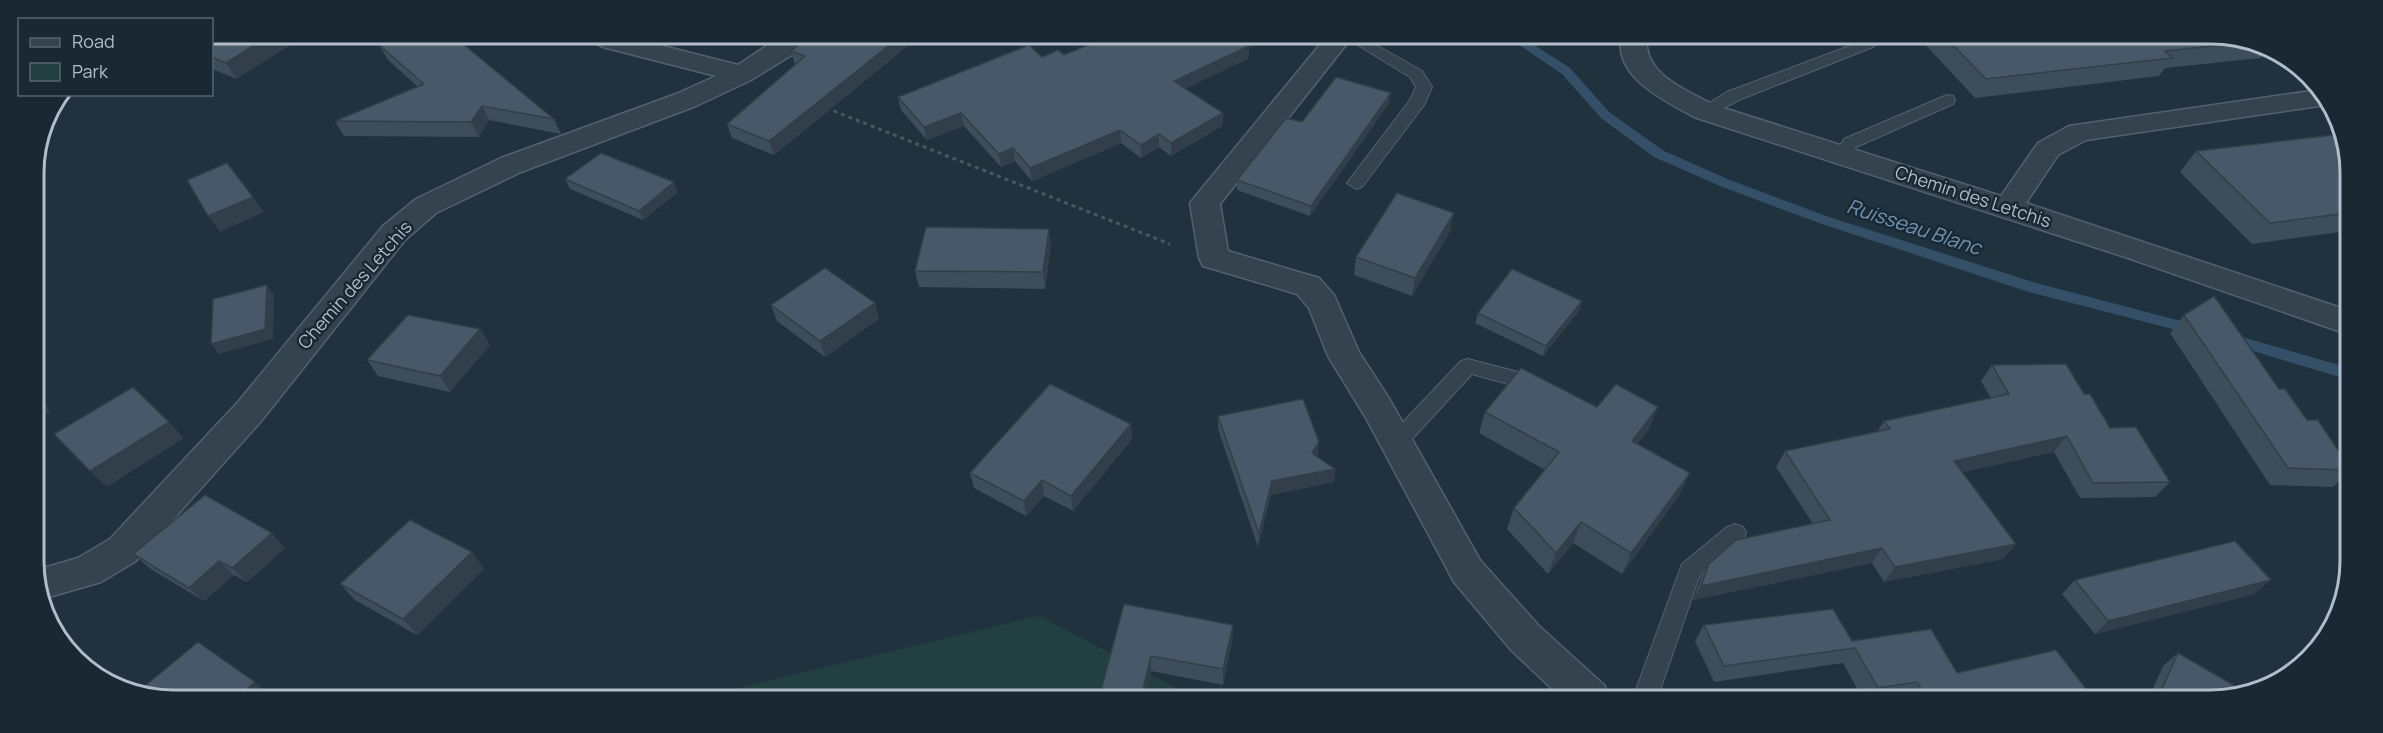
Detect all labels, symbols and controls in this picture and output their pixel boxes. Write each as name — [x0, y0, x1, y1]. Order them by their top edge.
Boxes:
legend — [18, 18, 213, 96]
text: Road — [72, 29, 115, 53]
text: Park — [72, 59, 109, 83]
street label: Chemin des Letchis — [1892, 159, 2054, 233]
water label: Ruisseau Blanc — [1844, 192, 1987, 262]
street label: Chemin des Letchis — [292, 215, 417, 354]

